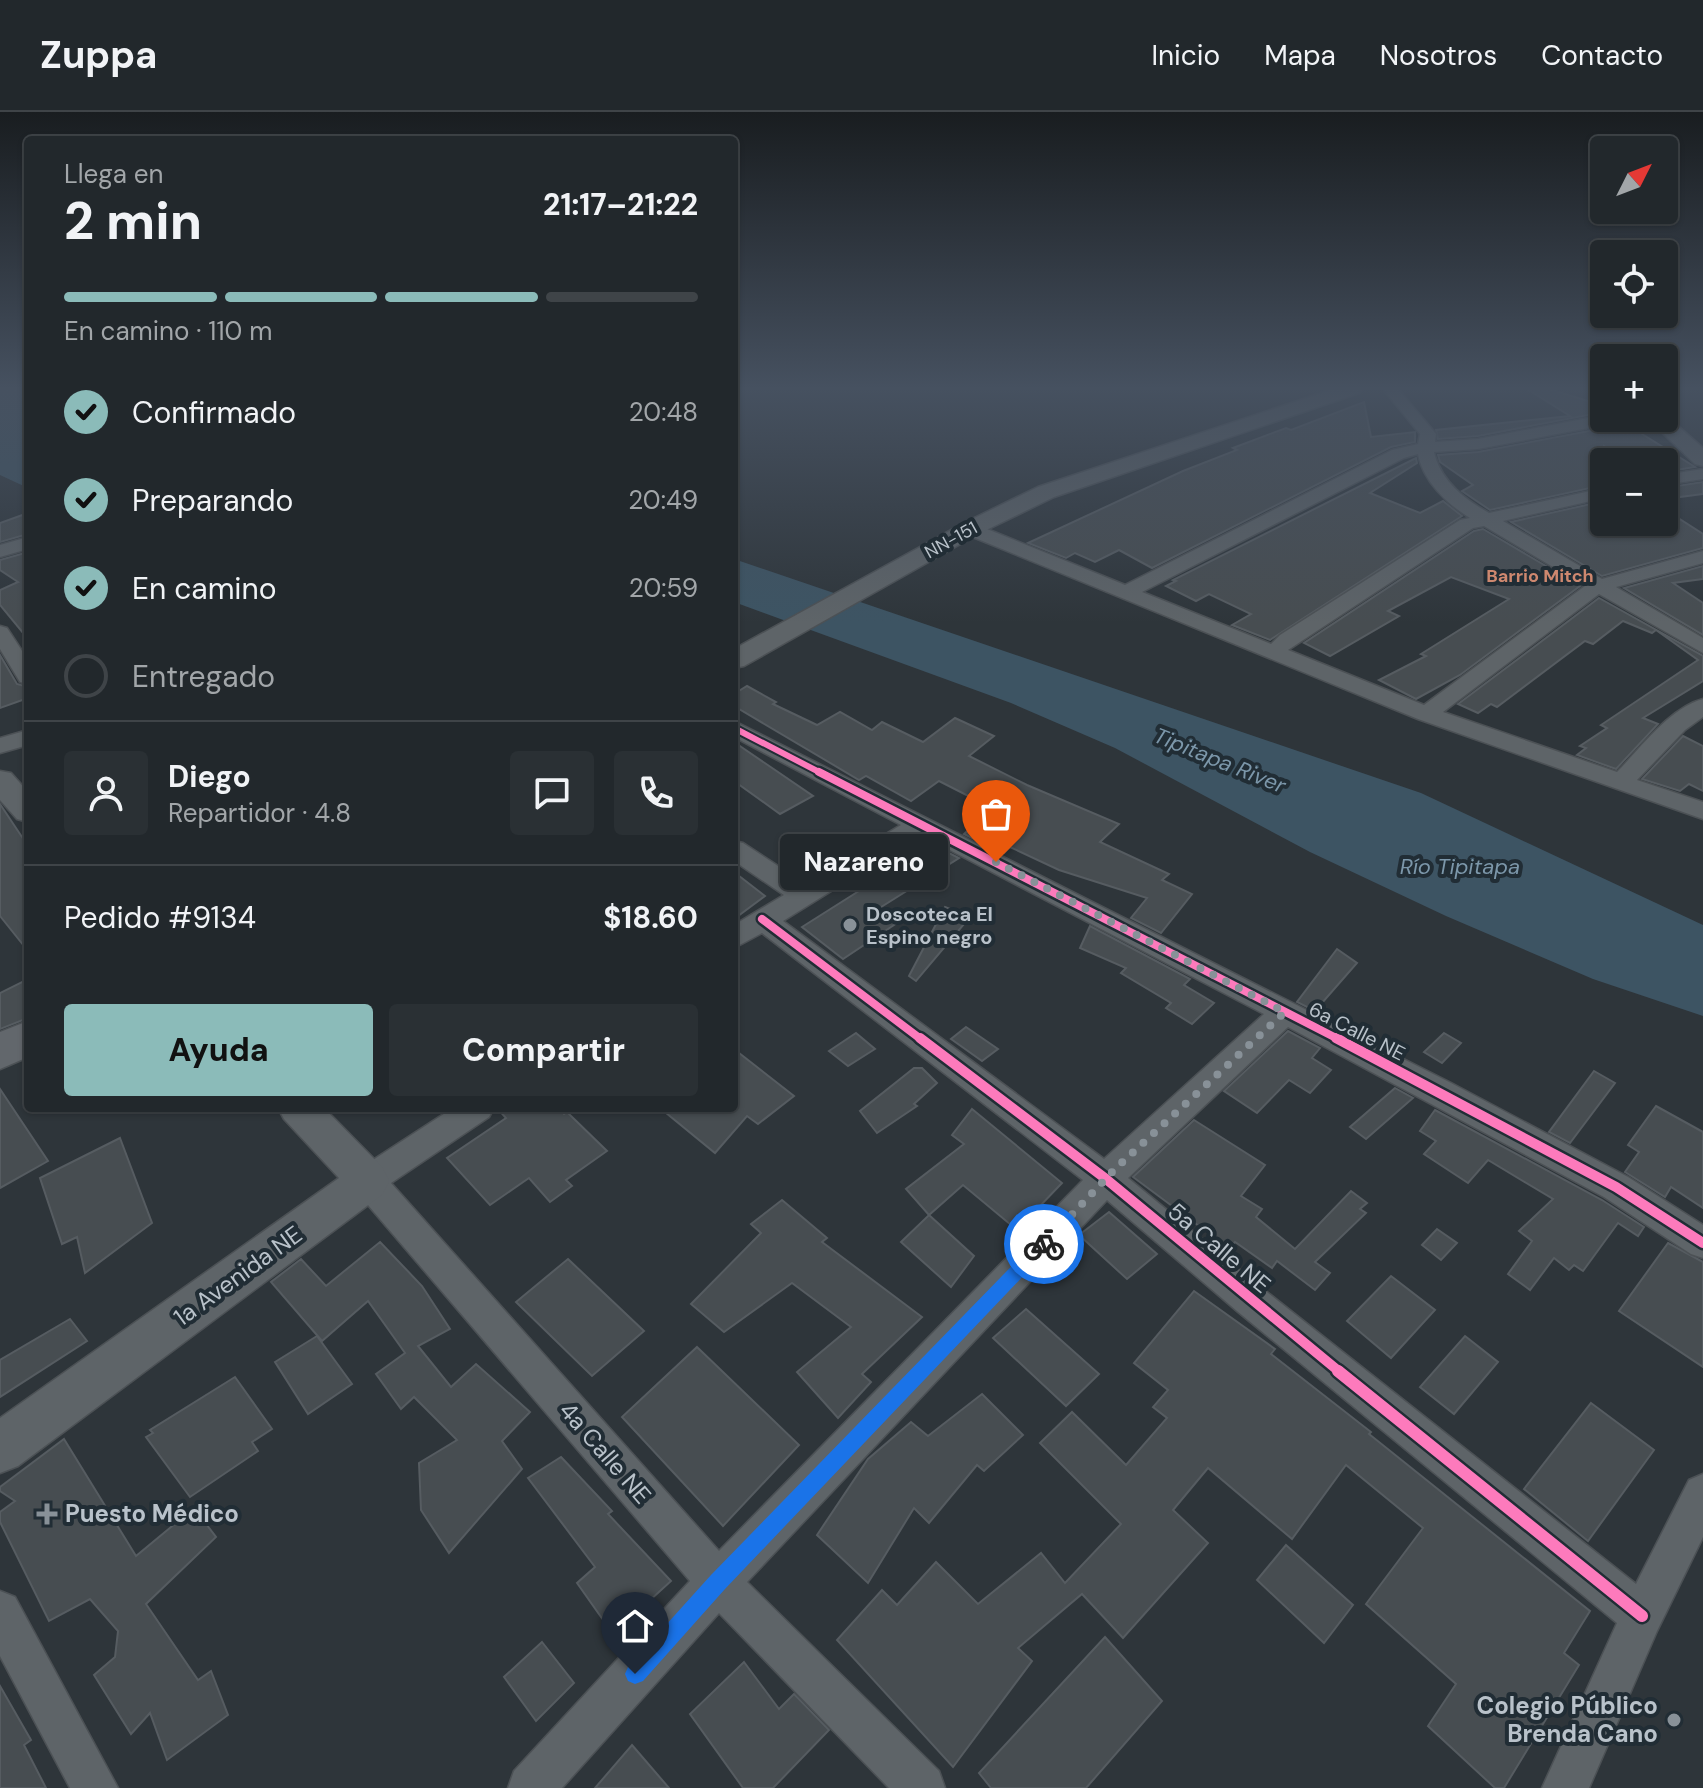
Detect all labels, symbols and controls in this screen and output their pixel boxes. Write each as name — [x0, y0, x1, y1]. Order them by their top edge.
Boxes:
text: Zuppa — [40, 30, 157, 80]
text: Inicio — [1151, 37, 1220, 74]
text: Mapa — [1264, 37, 1336, 74]
text: Nosotros — [1380, 37, 1497, 74]
text: Contacto — [1541, 37, 1663, 74]
north arrow — [1590, 136, 1678, 224]
map controls — [1590, 136, 1678, 536]
text: Llega en — [64, 157, 163, 191]
text: 21:17–21:22 — [543, 185, 698, 224]
text: 2 min — [64, 187, 202, 255]
button: locate — [1590, 240, 1678, 328]
text: En camino · 110 m — [64, 314, 272, 348]
button: + — [1590, 344, 1678, 432]
icon: check — [64, 390, 108, 434]
text: Confirmado — [132, 393, 296, 432]
text: 20:48 — [629, 395, 698, 429]
button: − — [1590, 448, 1678, 536]
icon: check — [64, 478, 108, 522]
text: Preparando — [132, 481, 293, 520]
text: 20:49 — [628, 483, 698, 517]
street label: NN-151 — [920, 516, 982, 564]
district label: Barrio Mitch — [1486, 564, 1594, 588]
icon: check — [64, 566, 108, 610]
text: En camino — [132, 569, 277, 608]
text: 20:59 — [629, 571, 698, 605]
text: Entregado — [132, 657, 275, 696]
water label: Tipitapa River — [1150, 721, 1291, 800]
button: person — [64, 751, 148, 835]
button: chat — [510, 751, 594, 835]
button: phone — [614, 751, 698, 835]
text: Diego — [168, 757, 251, 796]
pin — [962, 780, 1030, 862]
icon: bag — [974, 792, 1018, 836]
text: Repartidor · 4.8 — [168, 796, 351, 830]
callout: Nazareno — [780, 834, 948, 890]
text: Nazareno — [804, 845, 924, 879]
water label: Río Tipitapa — [1400, 852, 1520, 881]
text: Pedido #9134 — [64, 898, 256, 937]
text: $18.60 — [603, 898, 698, 937]
place label: Doscoteca El Espino negro — [866, 901, 993, 950]
marker: Doscoteca El Espino negro — [841, 916, 859, 934]
street label: 6a Calle NE — [1304, 996, 1410, 1066]
button: Ayuda — [64, 1004, 373, 1096]
button: Compartir — [389, 1004, 698, 1096]
street label: 5a Calle NE — [1161, 1195, 1277, 1300]
courier — [1004, 1204, 1084, 1284]
street label: 1a Avenida NE — [167, 1219, 308, 1333]
icon: bike — [1022, 1222, 1066, 1266]
street label: 4a Calle NE — [553, 1395, 658, 1510]
place label: Puesto Médico — [65, 1498, 239, 1529]
marker: Puesto Médico — [36, 1503, 58, 1525]
pin — [601, 1592, 669, 1674]
icon: home — [613, 1604, 657, 1648]
place label: Colegio Público Brenda Cano — [1477, 1690, 1658, 1749]
marker: Colegio Público Brenda Cano — [1665, 1711, 1683, 1729]

